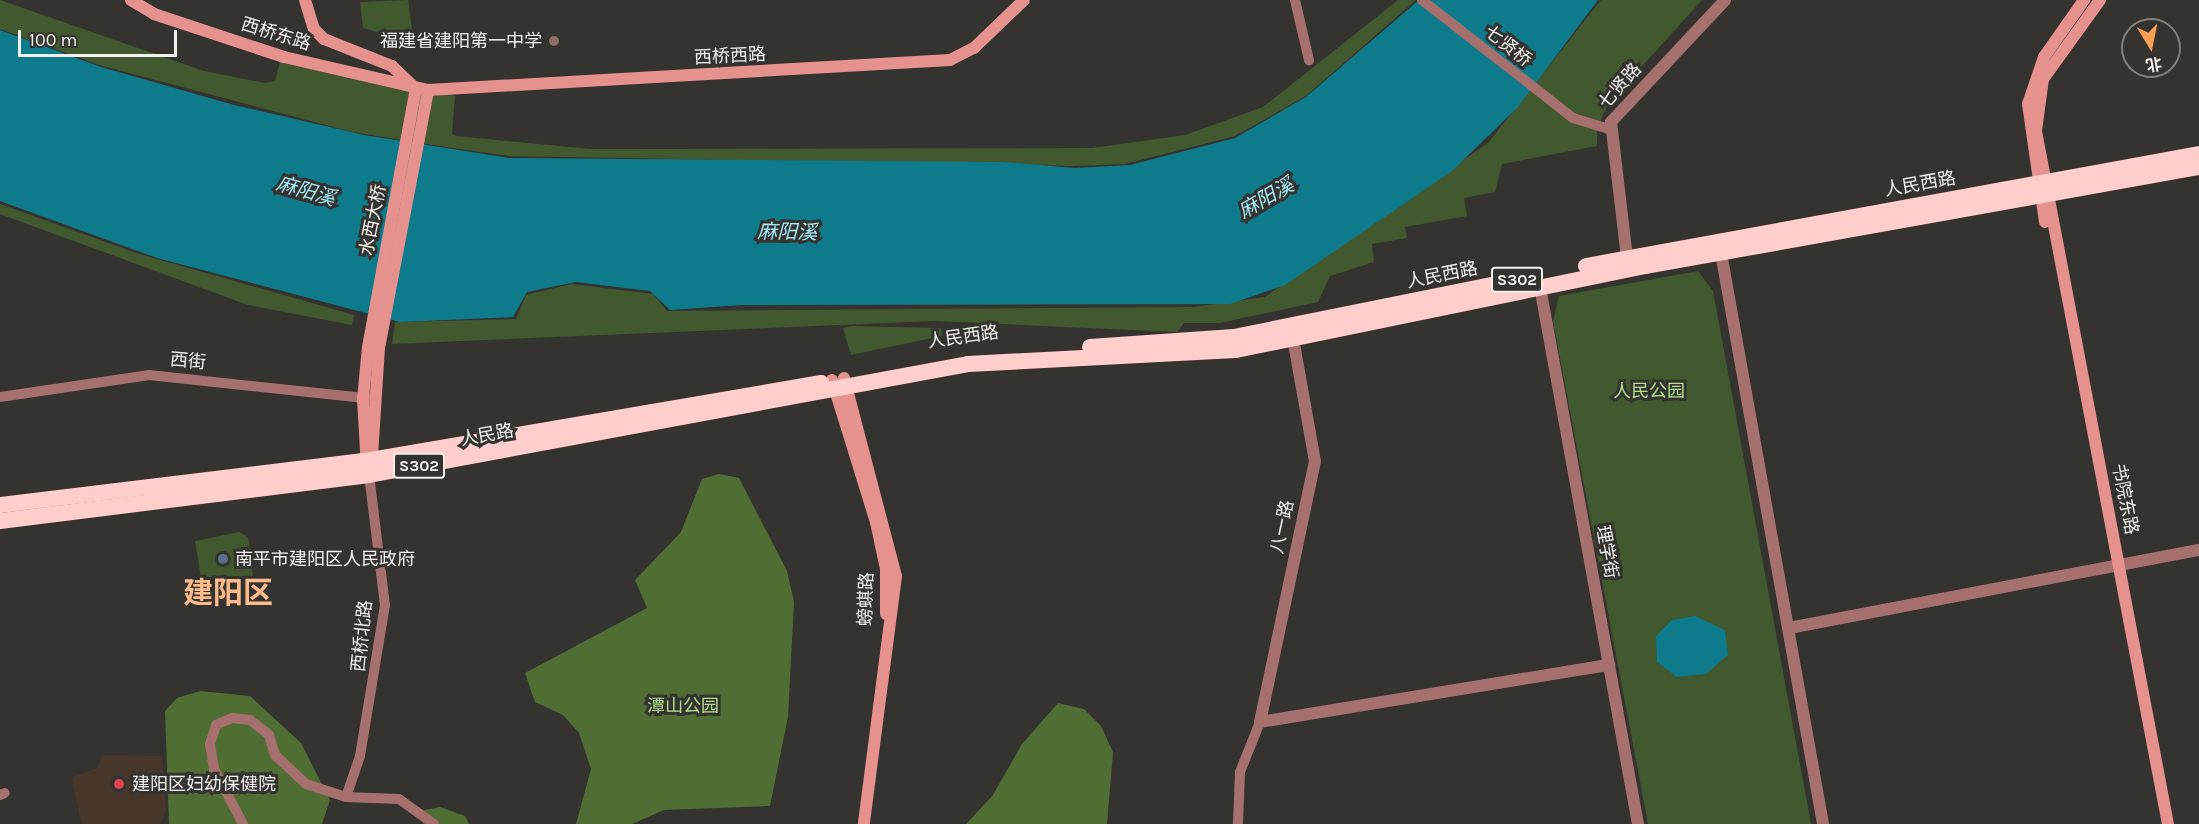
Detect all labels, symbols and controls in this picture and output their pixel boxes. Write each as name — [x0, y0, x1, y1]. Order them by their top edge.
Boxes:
street label: 西桥东路 — [238, 13, 314, 55]
scale bar — [21, 18, 180, 56]
north arrow — [2121, 18, 2181, 78]
street label: 七贤桥 — [1480, 21, 1536, 71]
text: 100 m — [29, 29, 77, 51]
place label: 福建省建阳第一中学 — [380, 30, 542, 52]
marker: 福建省建阳第一中学 — [547, 34, 561, 48]
street label: 西桥西路 — [693, 43, 767, 69]
text: 北 — [2144, 54, 2163, 75]
street label: 七贤路 — [1594, 59, 1646, 113]
street label: 人民西路 — [1883, 167, 1957, 201]
water label: 麻阳溪 — [274, 171, 338, 211]
water label: 麻阳溪 — [1234, 173, 1298, 223]
street label: 水西大桥 — [356, 183, 390, 257]
water label: 麻阳溪 — [757, 219, 817, 245]
street label: 人民西路 — [1405, 258, 1479, 292]
road number: S302 — [1490, 267, 1544, 293]
street label: 人民西路 — [926, 321, 1000, 353]
street label: 西街 — [169, 349, 207, 373]
park label: 人民公园 — [1613, 380, 1685, 402]
street label: 人民路 — [459, 420, 515, 450]
road number: S302 — [392, 453, 446, 479]
street label: 书院东路 — [2108, 462, 2142, 536]
street label: 八一路 — [1266, 498, 1298, 556]
street label: 理学街 — [1592, 524, 1622, 580]
place label: 南平市建阳区人民政府 — [235, 548, 415, 570]
marker: 南平市建阳区人民政府 — [216, 552, 230, 566]
street label: 螃蜞路 — [854, 572, 878, 626]
district label: 建阳区 — [183, 575, 273, 611]
street label: 西桥北路 — [347, 599, 377, 673]
park label: 潭山公园 — [647, 695, 719, 717]
place label: 建阳区妇幼保健院 — [132, 773, 276, 795]
marker: 建阳区妇幼保健院 — [110, 775, 128, 793]

